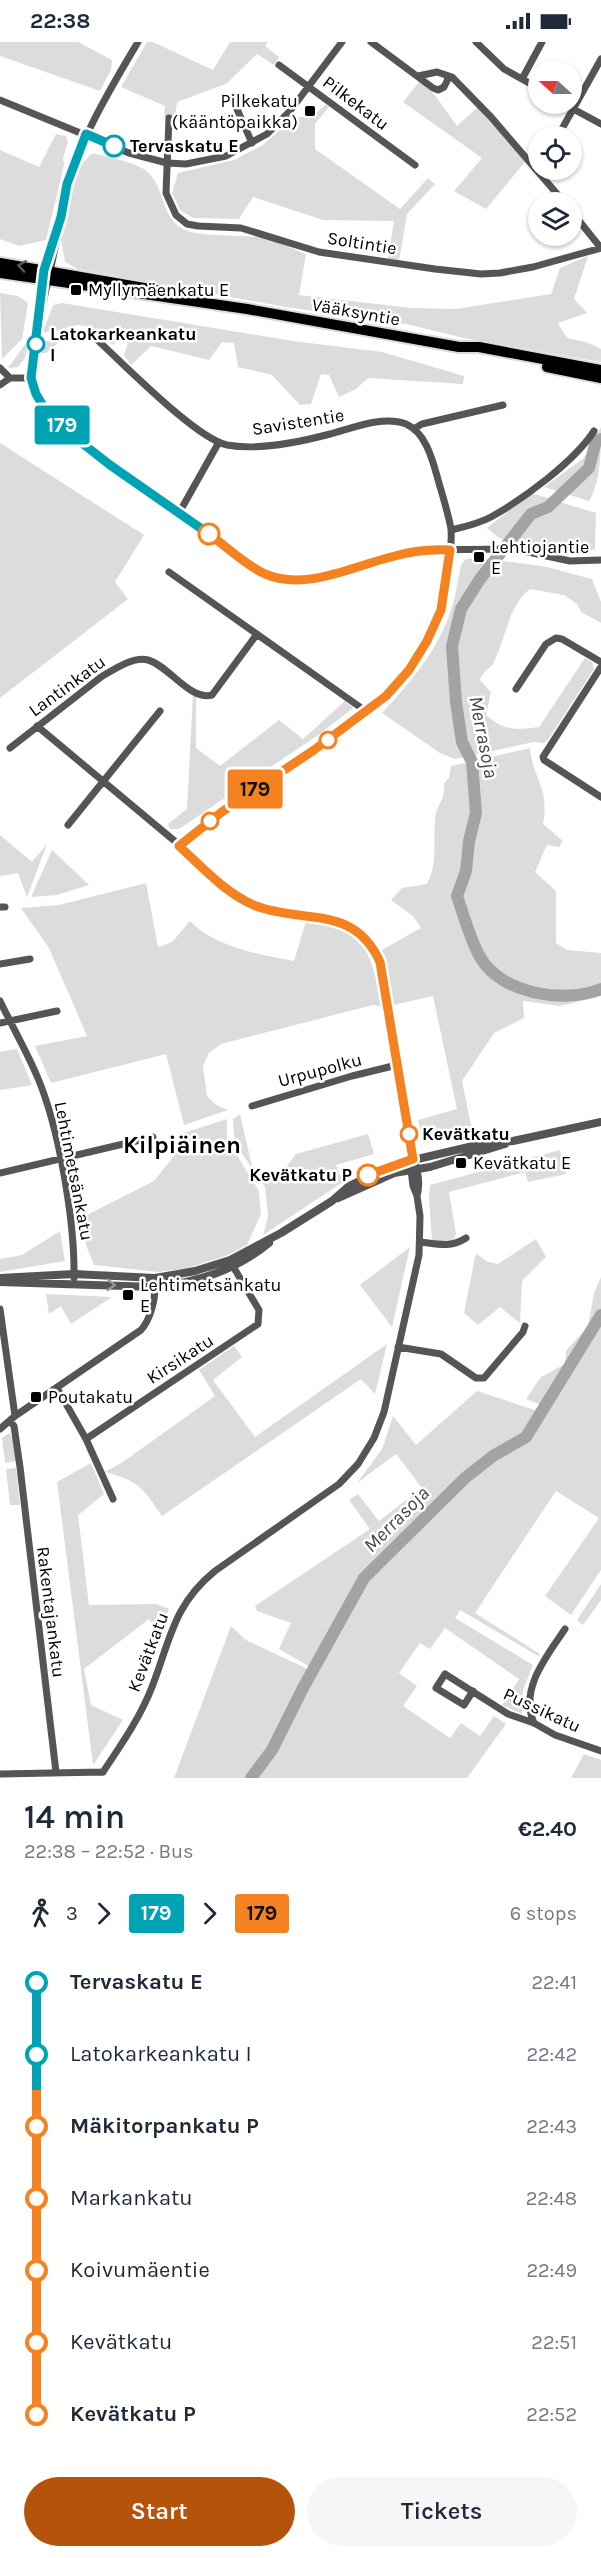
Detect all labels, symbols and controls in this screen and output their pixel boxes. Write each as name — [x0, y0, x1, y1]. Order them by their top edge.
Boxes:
text: 22:38 — [30, 8, 90, 34]
north arrow — [528, 60, 582, 114]
map controls — [528, 60, 582, 246]
street label: Pilkekatu — [318, 71, 394, 135]
place label: Pilkekatu (kääntöpaikka) — [172, 90, 298, 133]
marker: Pilkekatu (kääntöpaikka) — [303, 104, 317, 118]
button: locate — [528, 126, 582, 180]
marker: Tervaskatu E — [103, 135, 125, 157]
place label: Tervaskatu E — [130, 135, 239, 157]
button: layers — [528, 192, 582, 246]
street label: Soltintie — [326, 227, 398, 259]
one-way arrow — [17, 261, 27, 273]
place label: Myllymäenkatu E — [88, 279, 229, 301]
marker: Myllymäenkatu E — [69, 283, 83, 297]
street label: Vääksyntie — [310, 293, 402, 331]
place label: Latokarkeankatu I — [50, 323, 196, 366]
marker: Latokarkeankatu I — [27, 335, 45, 353]
street label: Savistentie — [250, 404, 346, 440]
line badge: 179 — [28, 406, 97, 445]
text: 179 — [47, 413, 77, 437]
unlabelled marker — [198, 523, 220, 545]
place label: Lehtiojantie E — [491, 536, 589, 579]
marker: Lehtiojantie E — [472, 550, 486, 564]
street label: Lantinkatu — [24, 651, 110, 721]
water label: Merrasoja — [464, 694, 503, 780]
unlabelled marker — [319, 731, 337, 749]
line badge: 179 — [220, 770, 290, 808]
text: 179 — [240, 777, 270, 801]
unlabelled marker — [201, 812, 219, 830]
street label: Urpupolku — [276, 1048, 364, 1092]
street label: Lehtimetsänkatu — [50, 1099, 98, 1243]
place label: Kevätkatu — [422, 1123, 510, 1145]
marker: Kevätkatu — [400, 1125, 418, 1143]
district label: Kilpiäinen — [123, 1131, 241, 1159]
place label: Kevätkatu E — [473, 1152, 571, 1174]
marker: Kevätkatu E — [454, 1156, 468, 1170]
place label: Kevätkatu P — [249, 1164, 352, 1186]
marker: Kevätkatu P — [357, 1164, 379, 1186]
place label: Lehtimetsänkatu E — [140, 1274, 281, 1317]
one-way arrow — [107, 1279, 116, 1292]
marker: Lehtimetsänkatu E — [121, 1288, 135, 1302]
street label: Kirsikatu — [142, 1329, 218, 1389]
place label: Poutakatu — [48, 1386, 133, 1408]
marker: Poutakatu — [29, 1390, 43, 1404]
water label: Merrasoja — [359, 1482, 434, 1557]
street label: Rakentajankatu — [32, 1545, 70, 1679]
street label: Kevätkatu — [123, 1609, 173, 1695]
street label: Pussikatu — [500, 1683, 584, 1737]
text: 14 min — [24, 1798, 125, 1836]
text: €2.40 — [518, 1816, 577, 1842]
text: 22:38 – 22:52 · Bus — [24, 1840, 194, 1863]
icon: walk — [24, 1897, 57, 1930]
icon: forward — [87, 1897, 120, 1930]
icon: forward — [193, 1897, 226, 1930]
text: 179 — [141, 1901, 172, 1925]
text: 179 — [247, 1901, 277, 1925]
text: 3 — [66, 1902, 78, 1925]
text: 6 stops — [510, 1902, 577, 1925]
text: Tervaskatu E — [70, 1969, 203, 1995]
text: 22:41 — [531, 1971, 577, 1994]
text: Latokarkeankatu I — [70, 2041, 252, 2067]
text: 22:42 — [526, 2043, 577, 2066]
text: Mäkitorpankatu P — [70, 2113, 259, 2139]
text: 22:43 — [526, 2115, 577, 2138]
text: Markankatu — [70, 2185, 193, 2211]
text: 22:48 — [526, 2187, 577, 2210]
text: Koivumäentie — [70, 2257, 210, 2283]
text: 22:49 — [526, 2259, 577, 2282]
text: Kevätkatu — [70, 2329, 172, 2355]
text: 22:51 — [531, 2331, 577, 2354]
text: Kevätkatu P — [70, 2401, 196, 2427]
text: 22:52 — [526, 2403, 577, 2426]
button: Start — [24, 2477, 295, 2546]
button: Tickets — [307, 2477, 577, 2546]

